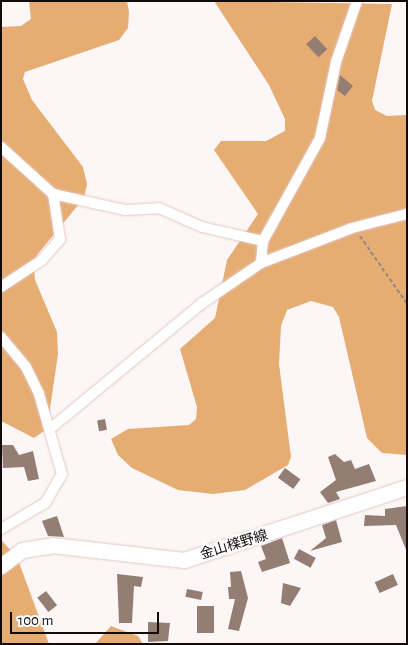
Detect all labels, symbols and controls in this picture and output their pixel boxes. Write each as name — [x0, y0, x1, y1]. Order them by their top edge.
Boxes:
street label: 金山檪野線 — [198, 527, 270, 563]
scale bar — [12, 602, 161, 634]
text: 100 m — [18, 613, 53, 628]

